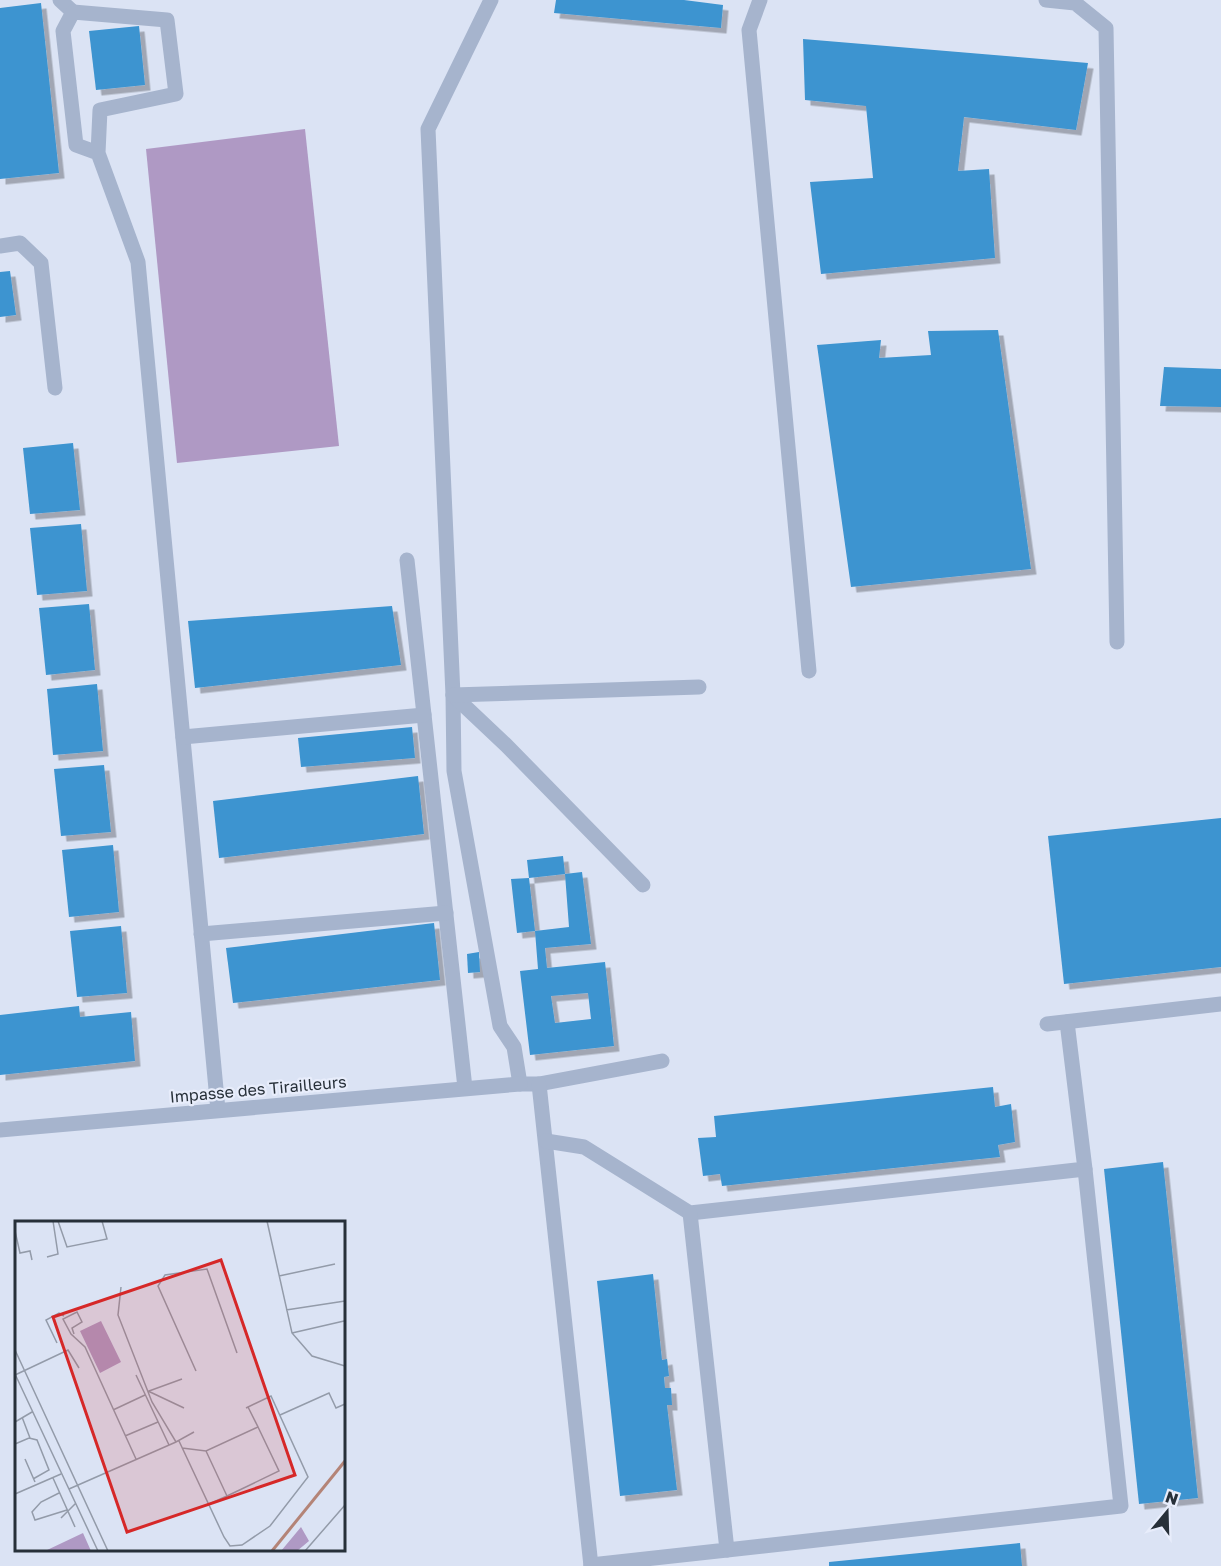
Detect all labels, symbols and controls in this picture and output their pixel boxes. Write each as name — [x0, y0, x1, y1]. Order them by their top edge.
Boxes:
street label: Impasse des Tirailleurs — [169, 1071, 347, 1107]
inset map — [15, 1221, 345, 1551]
north arrow — [1137, 1482, 1197, 1542]
text: N — [1163, 1486, 1181, 1509]

